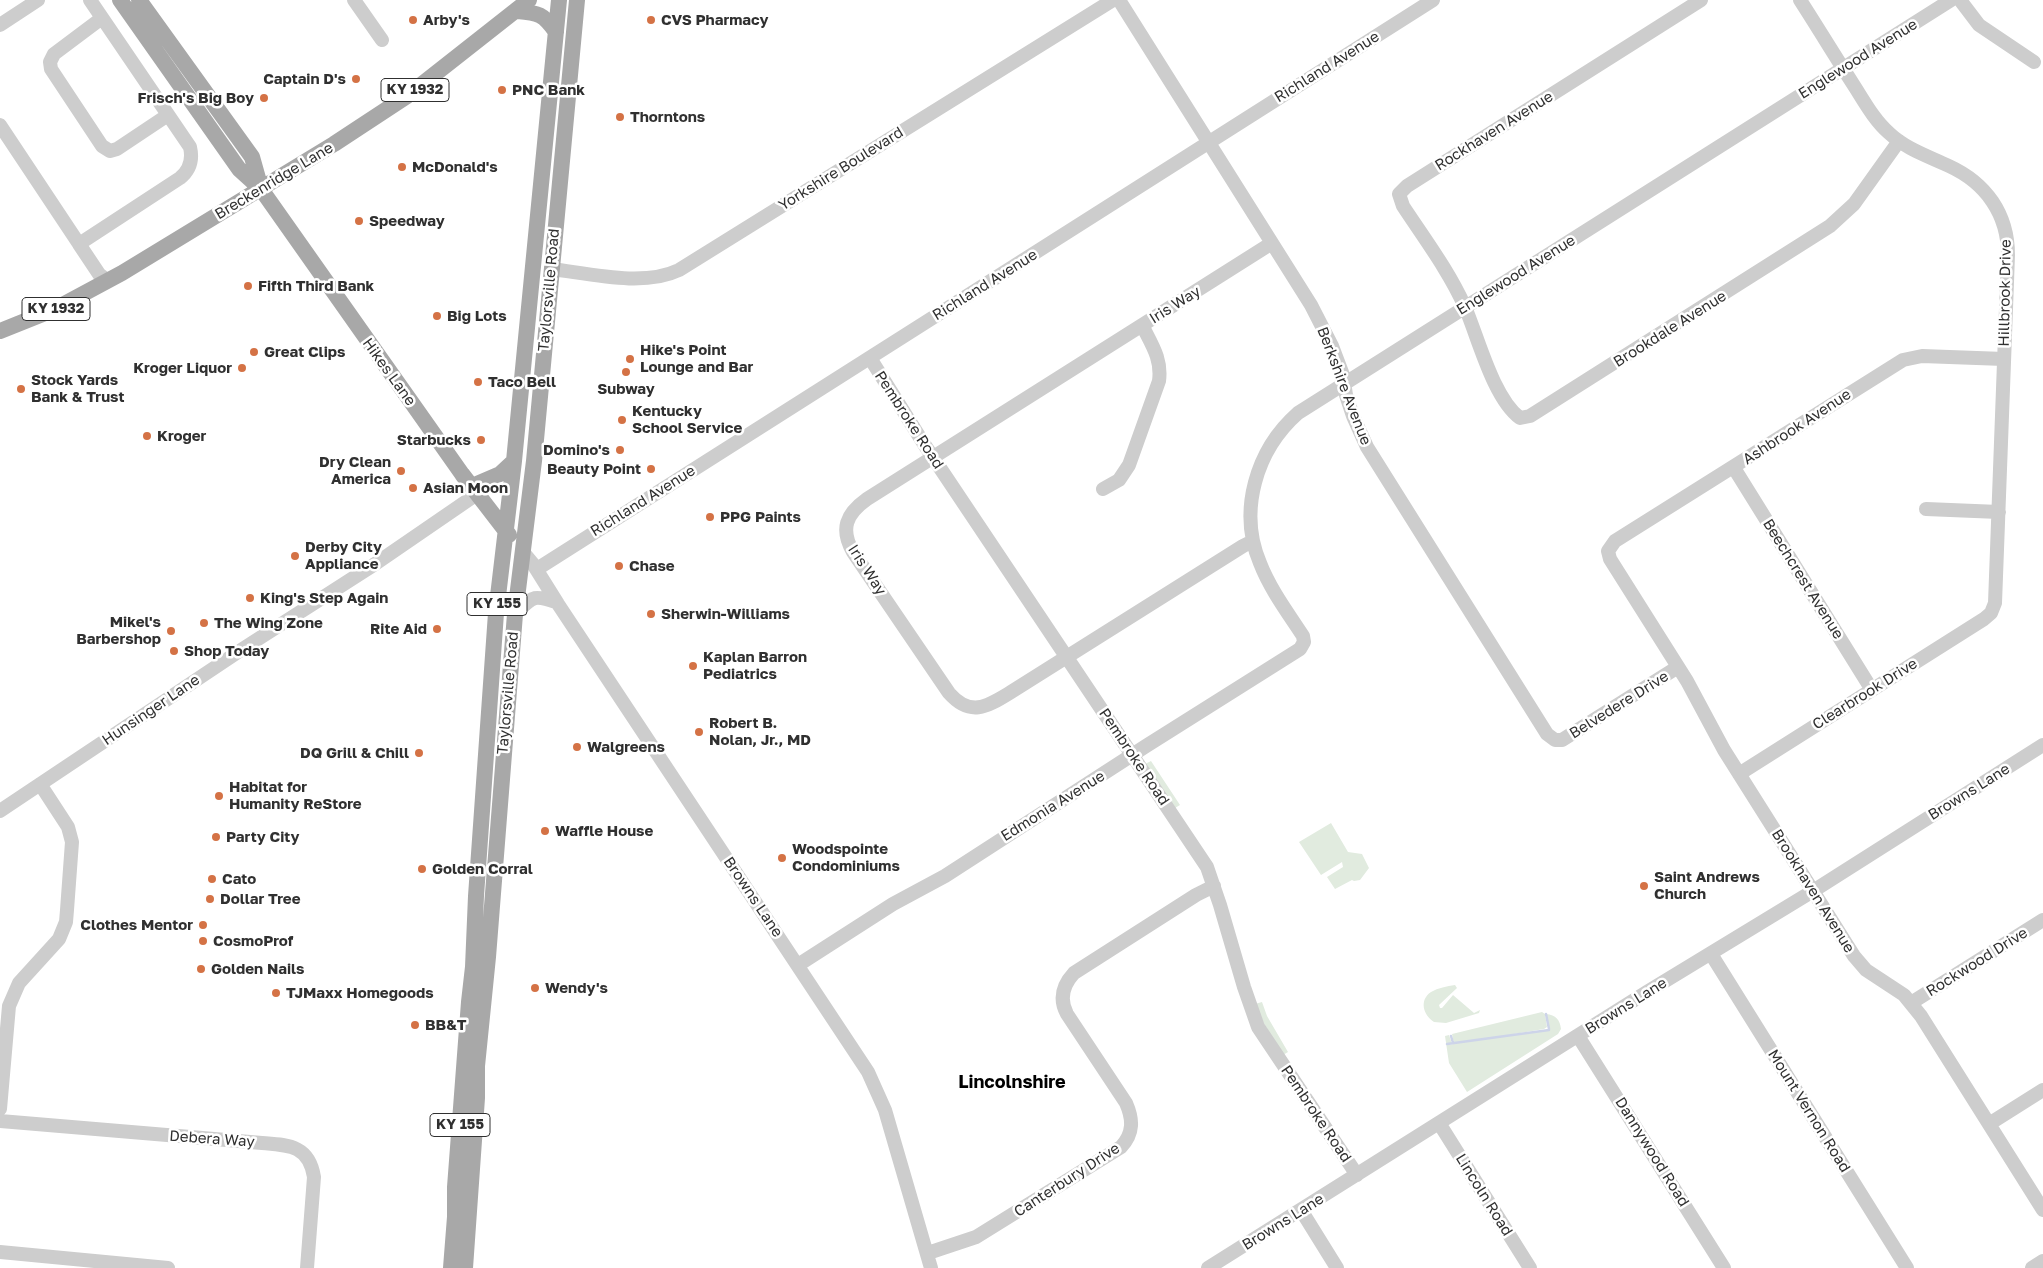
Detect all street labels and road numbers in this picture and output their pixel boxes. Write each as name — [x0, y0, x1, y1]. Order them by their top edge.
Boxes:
street label: Englewood Avenue — [1795, 15, 1921, 103]
street label: Richland Avenue — [1271, 28, 1383, 106]
road number: KY 1932 — [381, 78, 449, 102]
street label: Rockhaven Avenue — [1432, 87, 1556, 175]
street label: Yorkshire Boulevard — [775, 123, 907, 215]
street label: Breckenridge Lane — [212, 139, 336, 223]
street label: Taylorsville Road — [535, 228, 563, 352]
street label: Englewood Avenue — [1453, 231, 1579, 319]
street label: Hillbrook Drive — [1995, 239, 2015, 347]
street label: Richland Avenue — [929, 246, 1041, 324]
street label: Iris Way — [1146, 282, 1204, 328]
street label: Brookdale Avenue — [1610, 287, 1730, 371]
road number: KY 1932 — [22, 298, 90, 320]
street label: Berkshire Avenue — [1313, 324, 1375, 448]
street label: Hikes Lane — [358, 335, 420, 409]
street label: Pembroke Road — [871, 368, 947, 472]
street label: Ashbrook Avenue — [1740, 385, 1854, 469]
street label: Richland Avenue — [587, 462, 699, 540]
street label: Beechcrest Avenue — [1759, 516, 1847, 642]
street label: Iris Way — [844, 541, 890, 599]
road number: KY 155 — [467, 592, 527, 616]
street label: Taylorsville Road — [494, 631, 522, 755]
street label: Clearbrook Drive — [1809, 655, 1921, 733]
street label: Belvedere Drive — [1566, 667, 1672, 743]
street label: Hunsinger Lane — [99, 671, 203, 749]
street label: Pembroke Road — [1095, 705, 1173, 809]
street label: Browns Lane — [1925, 760, 2013, 824]
street label: Edmonia Avenue — [998, 767, 1108, 845]
street label: Brookhaven Avenue — [1768, 826, 1858, 956]
street label: Browns Lane — [720, 854, 786, 940]
street label: Rockwood Drive — [1923, 924, 2031, 1000]
street label: Browns Lane — [1582, 974, 1670, 1038]
street label: Mount Vernon Road — [1764, 1046, 1854, 1176]
street label: Pembroke Road — [1277, 1062, 1355, 1166]
street label: Dannywood Road — [1611, 1094, 1693, 1210]
road number: KY 155 — [430, 1114, 490, 1136]
street label: Debera Way — [169, 1127, 255, 1151]
street label: Canterbury Drive — [1011, 1139, 1123, 1221]
street label: Lincoln Road — [1452, 1151, 1516, 1239]
street label: Browns Lane — [1239, 1190, 1327, 1254]

